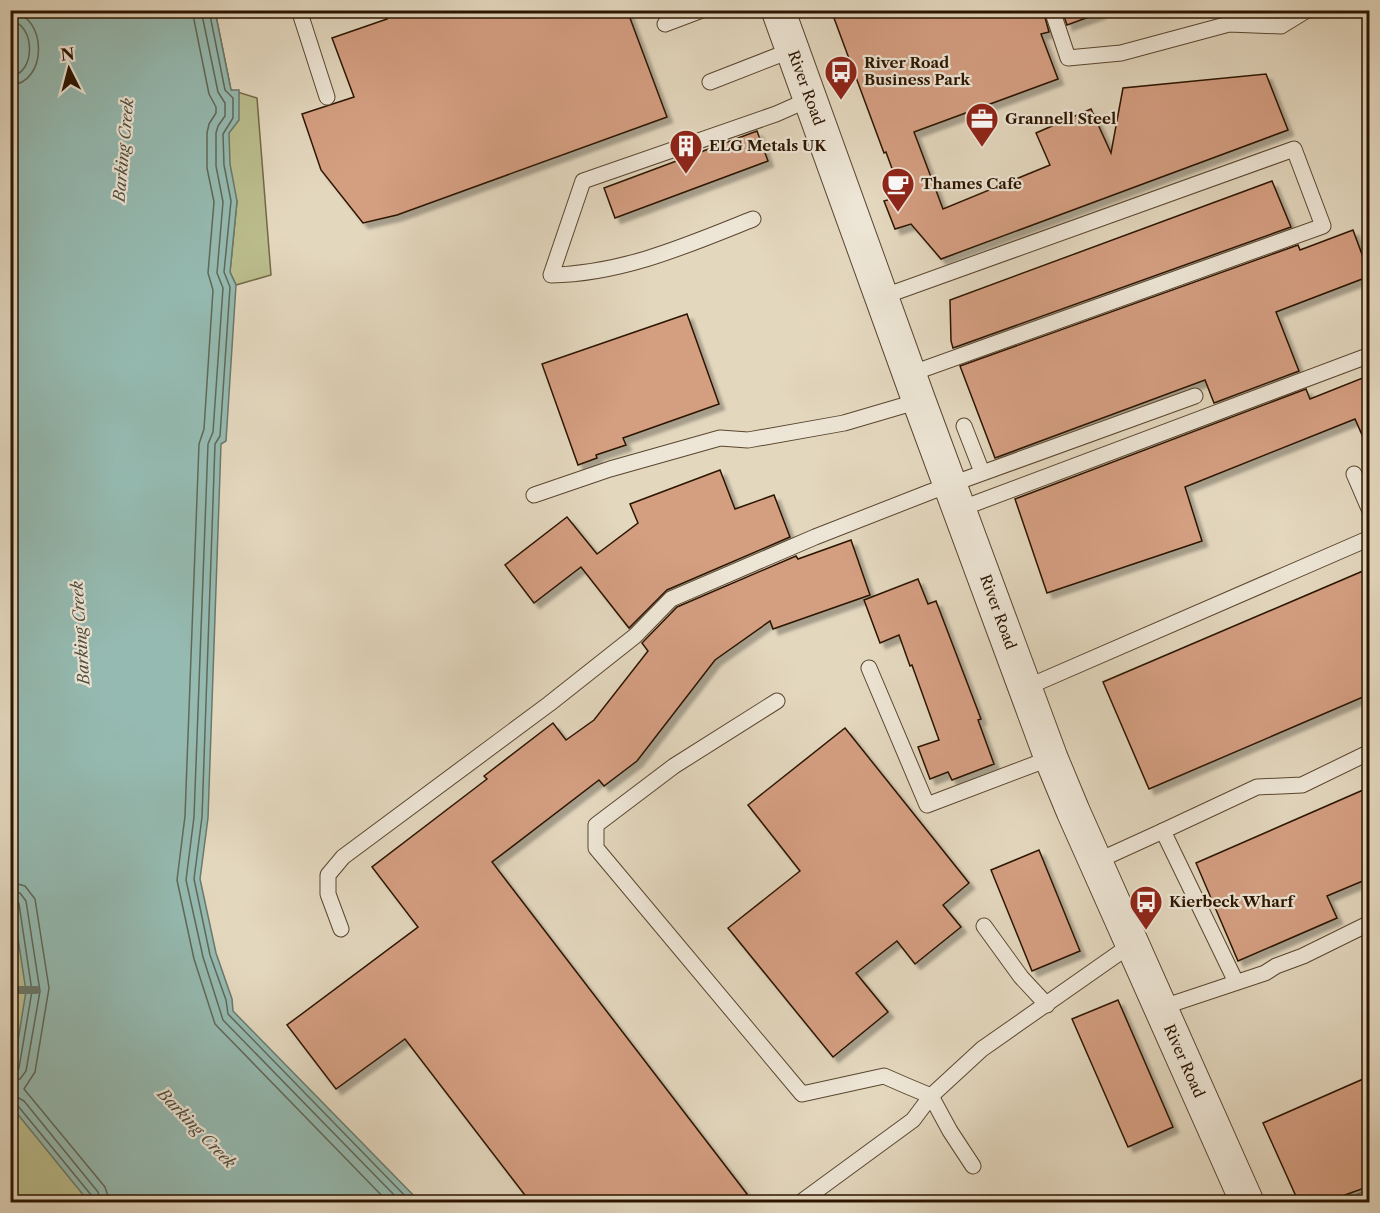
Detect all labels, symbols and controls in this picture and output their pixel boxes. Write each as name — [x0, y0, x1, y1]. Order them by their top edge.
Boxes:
north arrow — [39, 39, 99, 99]
text: N — [59, 43, 75, 65]
street label: River Road — [784, 48, 829, 128]
place label: River Road Business Park — [864, 53, 971, 89]
bus stop icon: River Road Business Park — [823, 54, 859, 101]
water label: Barking Creek — [108, 97, 138, 205]
office icon: Grannell Steel — [964, 101, 1000, 148]
place label: Grannell Steel — [1005, 109, 1116, 128]
building icon: ELG Metals UK — [668, 128, 704, 175]
place label: ELG Metals UK — [709, 136, 827, 155]
cafe icon: Thames Cafe — [880, 166, 916, 213]
place label: Thames Cafe — [921, 174, 1022, 193]
street label: River Road — [976, 572, 1021, 652]
water label: Barking Creek — [66, 580, 94, 688]
bus stop icon: Kierbeck Wharf — [1128, 884, 1164, 931]
place label: Kierbeck Wharf — [1169, 892, 1296, 911]
street label: River Road — [1160, 1021, 1209, 1101]
water label: Barking Creek — [152, 1082, 241, 1173]

